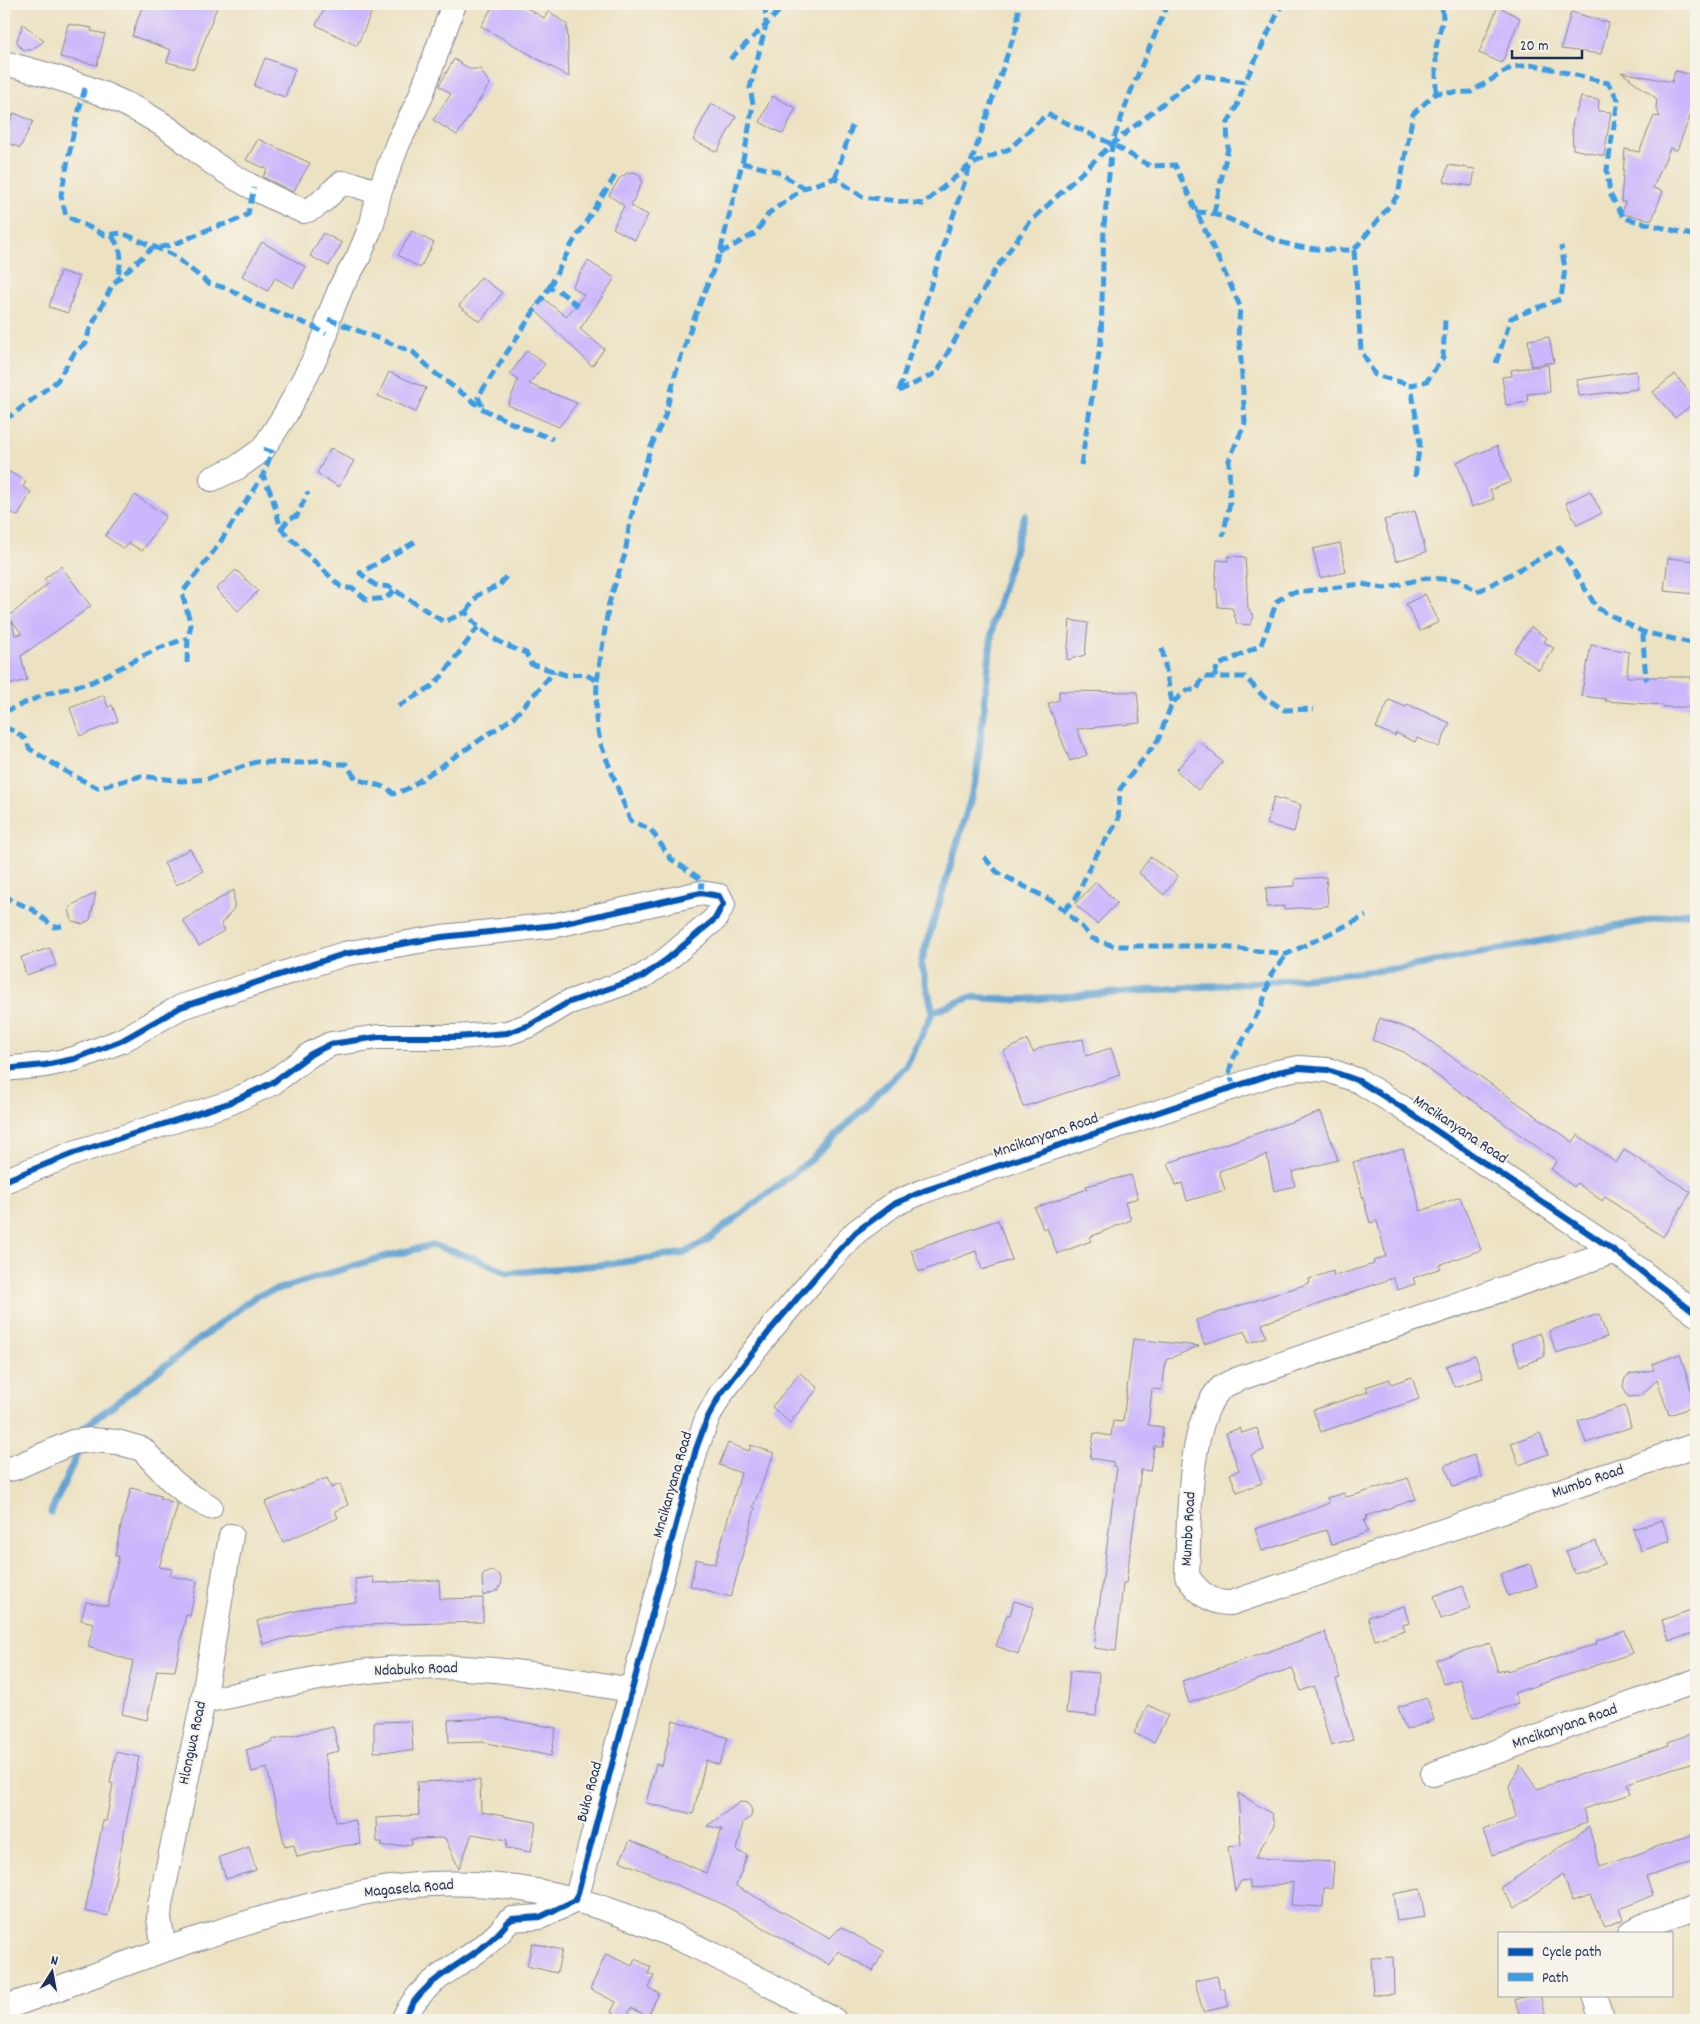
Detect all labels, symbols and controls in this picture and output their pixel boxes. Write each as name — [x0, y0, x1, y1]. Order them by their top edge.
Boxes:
scale bar — [1512, 28, 1582, 60]
text: 20 m — [1520, 36, 1548, 58]
street label: Mncikanyana Road — [1408, 1090, 1512, 1170]
street label: Mncikanyana Road — [990, 1107, 1102, 1165]
street label: Mncikanyana Road — [647, 1429, 699, 1541]
street label: Mumbo Road — [1549, 1459, 1627, 1505]
street label: Mumbo Road — [1176, 1491, 1202, 1567]
street label: Ndabuko Road — [374, 1657, 458, 1683]
street label: Mncikanyana Road — [1509, 1698, 1621, 1756]
street label: Hlongwa Road — [173, 1699, 213, 1787]
street label: Buko Road — [571, 1759, 609, 1825]
street label: Magasela Road — [363, 1874, 455, 1904]
legend — [1498, 1932, 1672, 1996]
text: Cycle path — [1542, 1942, 1602, 1964]
north arrow — [28, 1946, 78, 1996]
text: N — [49, 1951, 59, 1972]
text: Path — [1542, 1968, 1568, 1990]

